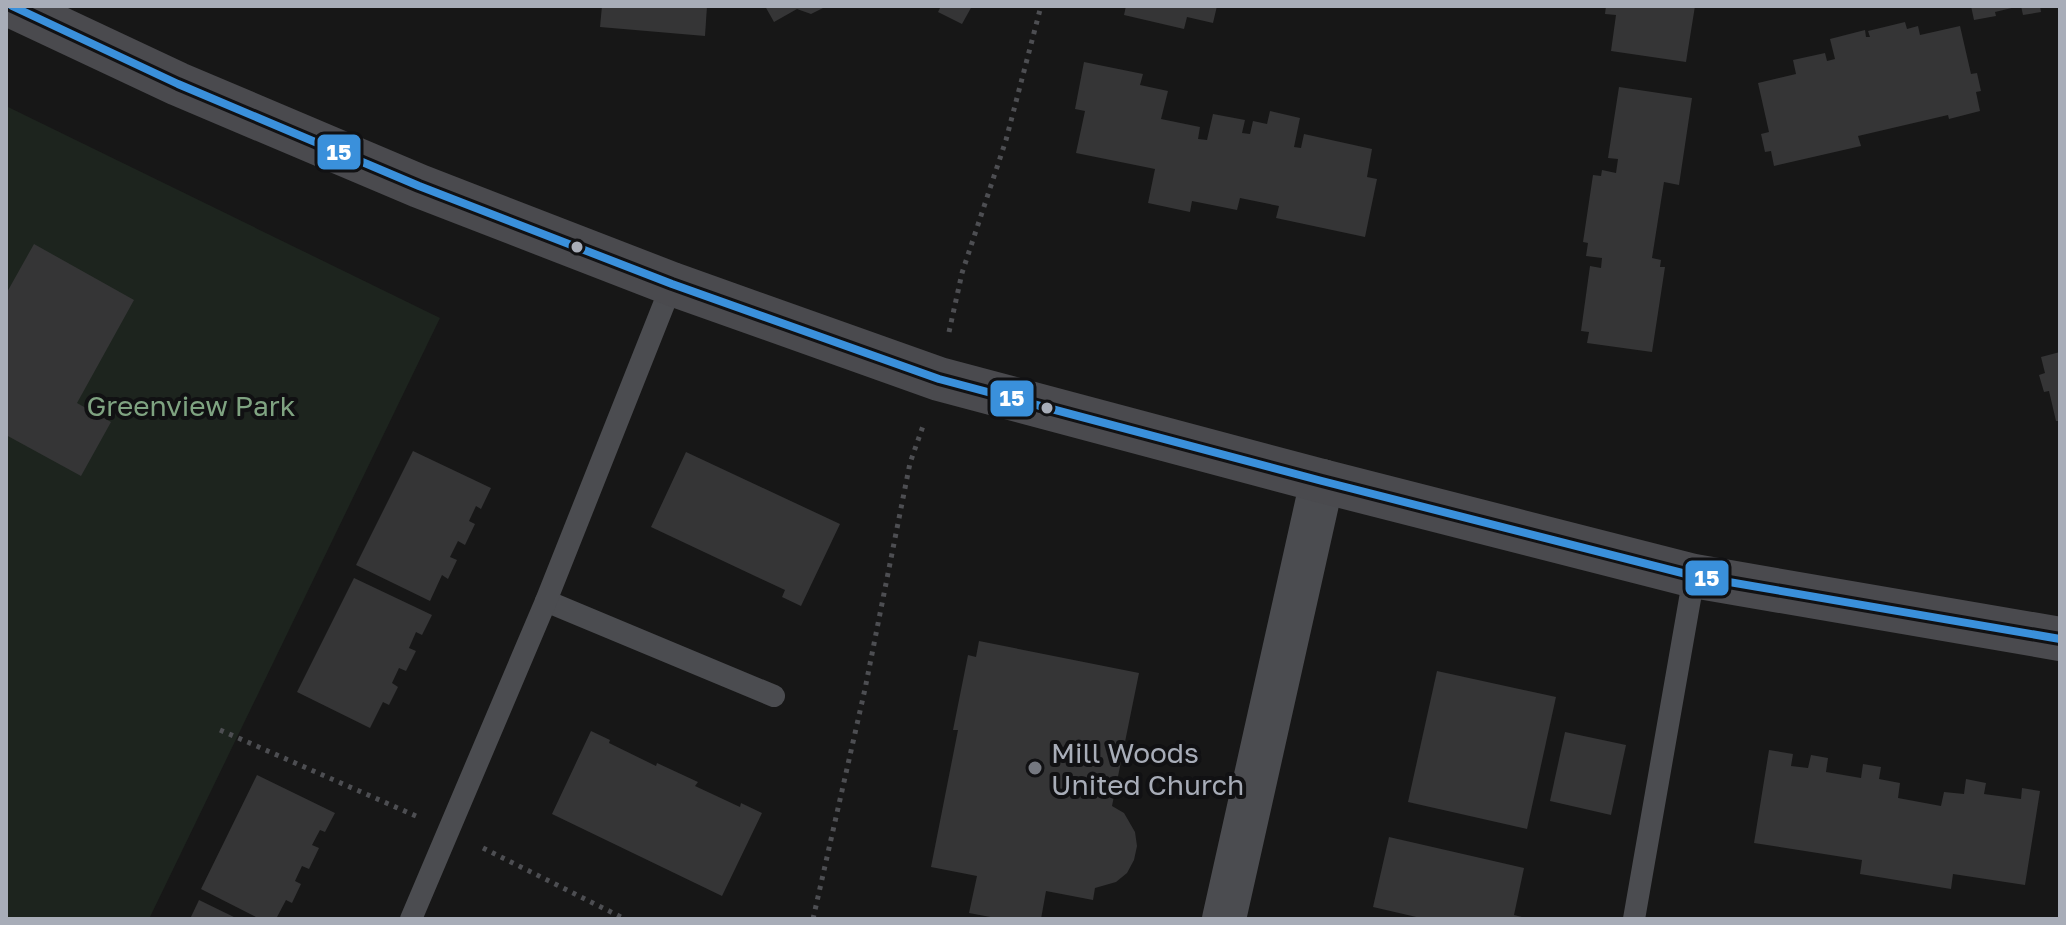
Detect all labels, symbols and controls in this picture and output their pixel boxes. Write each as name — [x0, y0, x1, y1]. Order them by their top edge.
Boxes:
line badge: 15 — [316, 133, 362, 171]
text: 15 — [327, 138, 351, 165]
unlabelled marker — [569, 239, 585, 255]
line badge: 15 — [989, 379, 1035, 418]
text: 15 — [1000, 384, 1024, 411]
park label: Greenview Park — [87, 389, 296, 422]
unlabelled marker — [1039, 400, 1055, 416]
line badge: 15 — [1684, 559, 1730, 597]
text: 15 — [1695, 564, 1719, 591]
place label: Mill Woods United Church — [1051, 736, 1244, 801]
marker: Mill Woods United Church — [1026, 759, 1044, 777]

